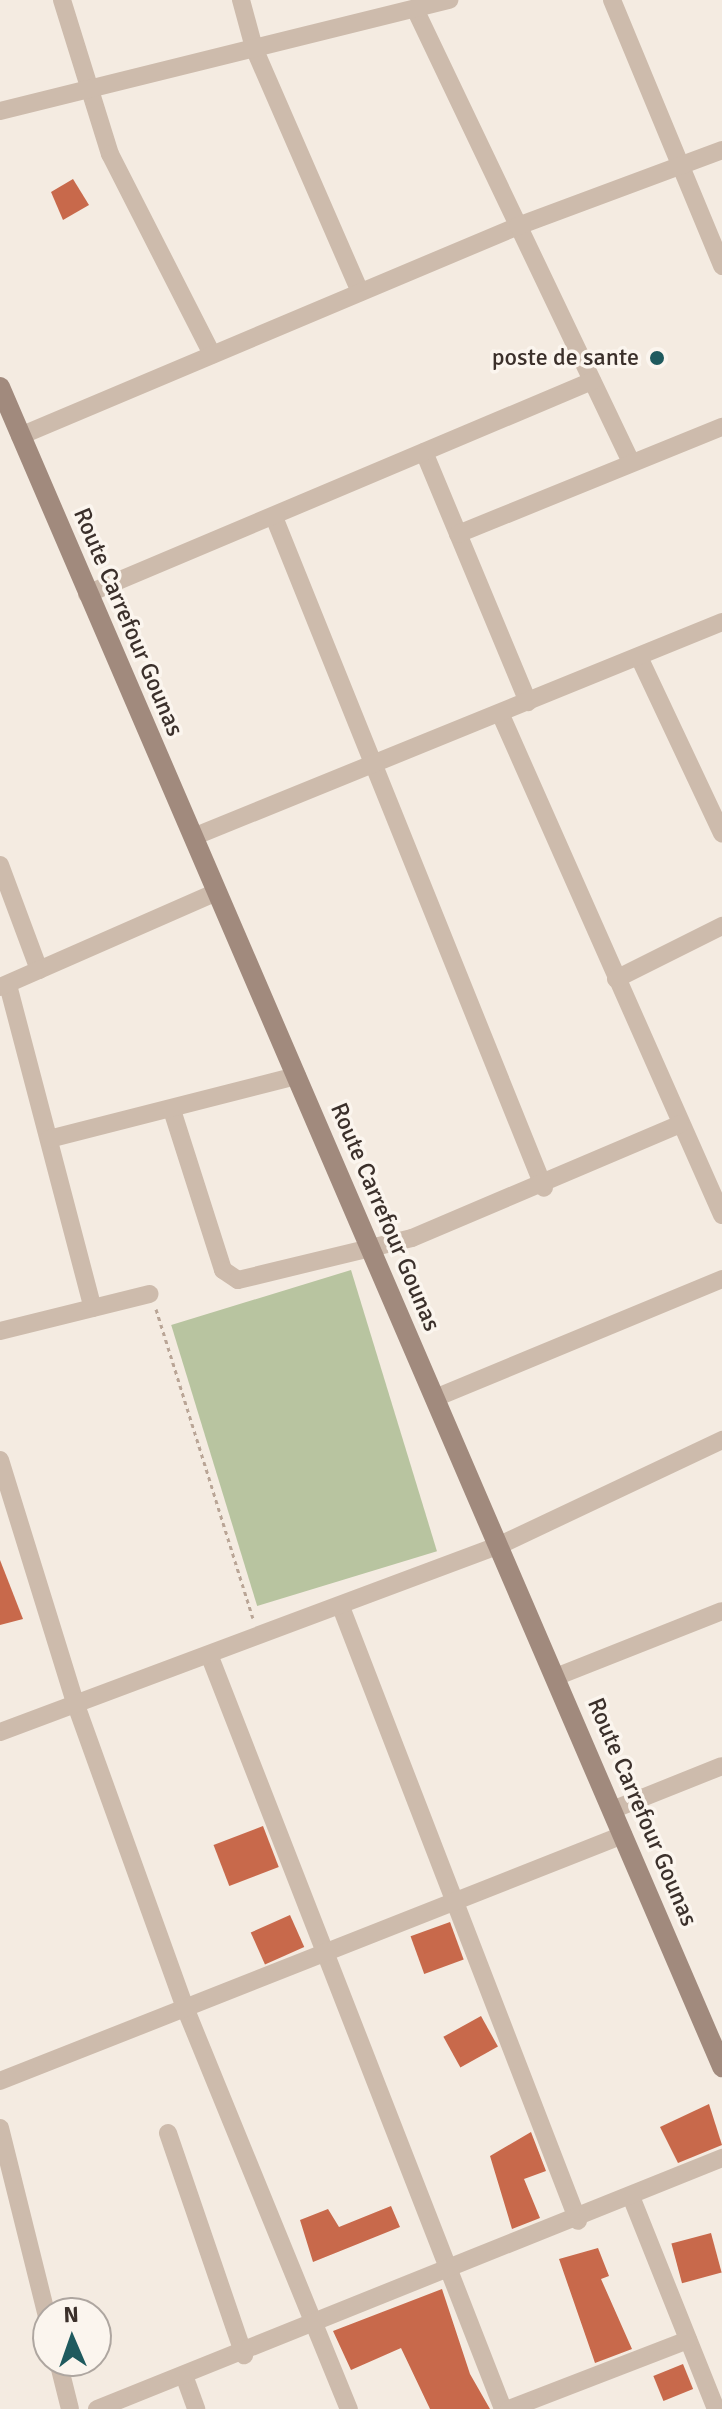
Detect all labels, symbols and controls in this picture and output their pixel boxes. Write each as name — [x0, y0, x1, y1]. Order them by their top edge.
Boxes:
place label: poste de sante — [492, 344, 639, 372]
marker: poste de sante — [646, 347, 668, 369]
street label: Route Carrefour Gounas — [67, 504, 189, 740]
street label: Route Carrefour Gounas — [324, 1099, 446, 1335]
street label: Route Carrefour Gounas — [581, 1694, 703, 1930]
north arrow — [32, 2297, 112, 2377]
text: N — [63, 2301, 79, 2328]

